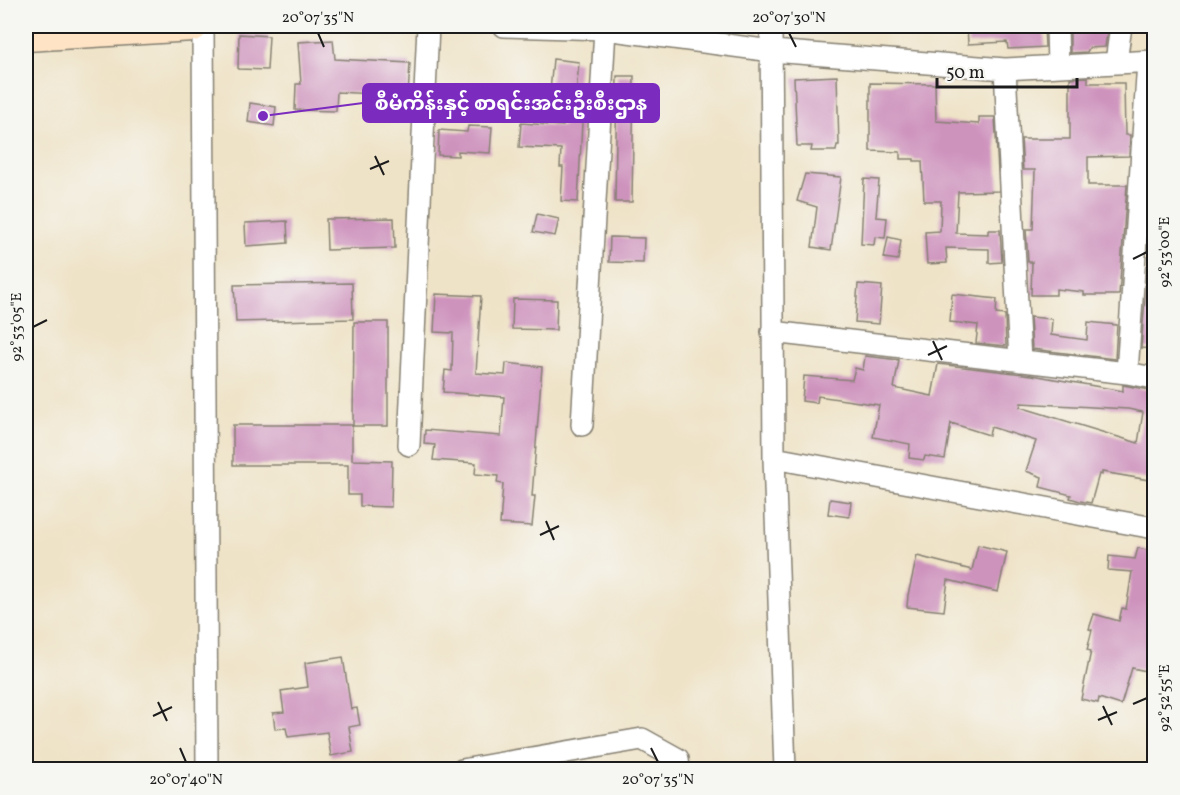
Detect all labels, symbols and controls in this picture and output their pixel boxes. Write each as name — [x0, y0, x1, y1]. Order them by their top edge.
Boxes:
text: 20°07'35"N — [282, 8, 354, 29]
text: 20°07'30"N — [752, 8, 826, 29]
scale bar — [937, 51, 1076, 89]
text: 50 m — [946, 61, 985, 86]
callout: စီမံကိန်းနှင့် စာရင်းအင်းဦးစီးဌာန — [363, 84, 659, 122]
text: စီမံကိန်းနှင့် စာရင်းအင်းဦးစီးဌာန — [375, 90, 647, 119]
text: 92°53'00"E — [1155, 217, 1176, 287]
text: 92°53'05"E — [7, 293, 28, 361]
text: 92°52'55"E — [1155, 664, 1176, 732]
text: 20°07'40"N — [149, 770, 223, 791]
text: 20°07'35"N — [622, 770, 694, 791]

